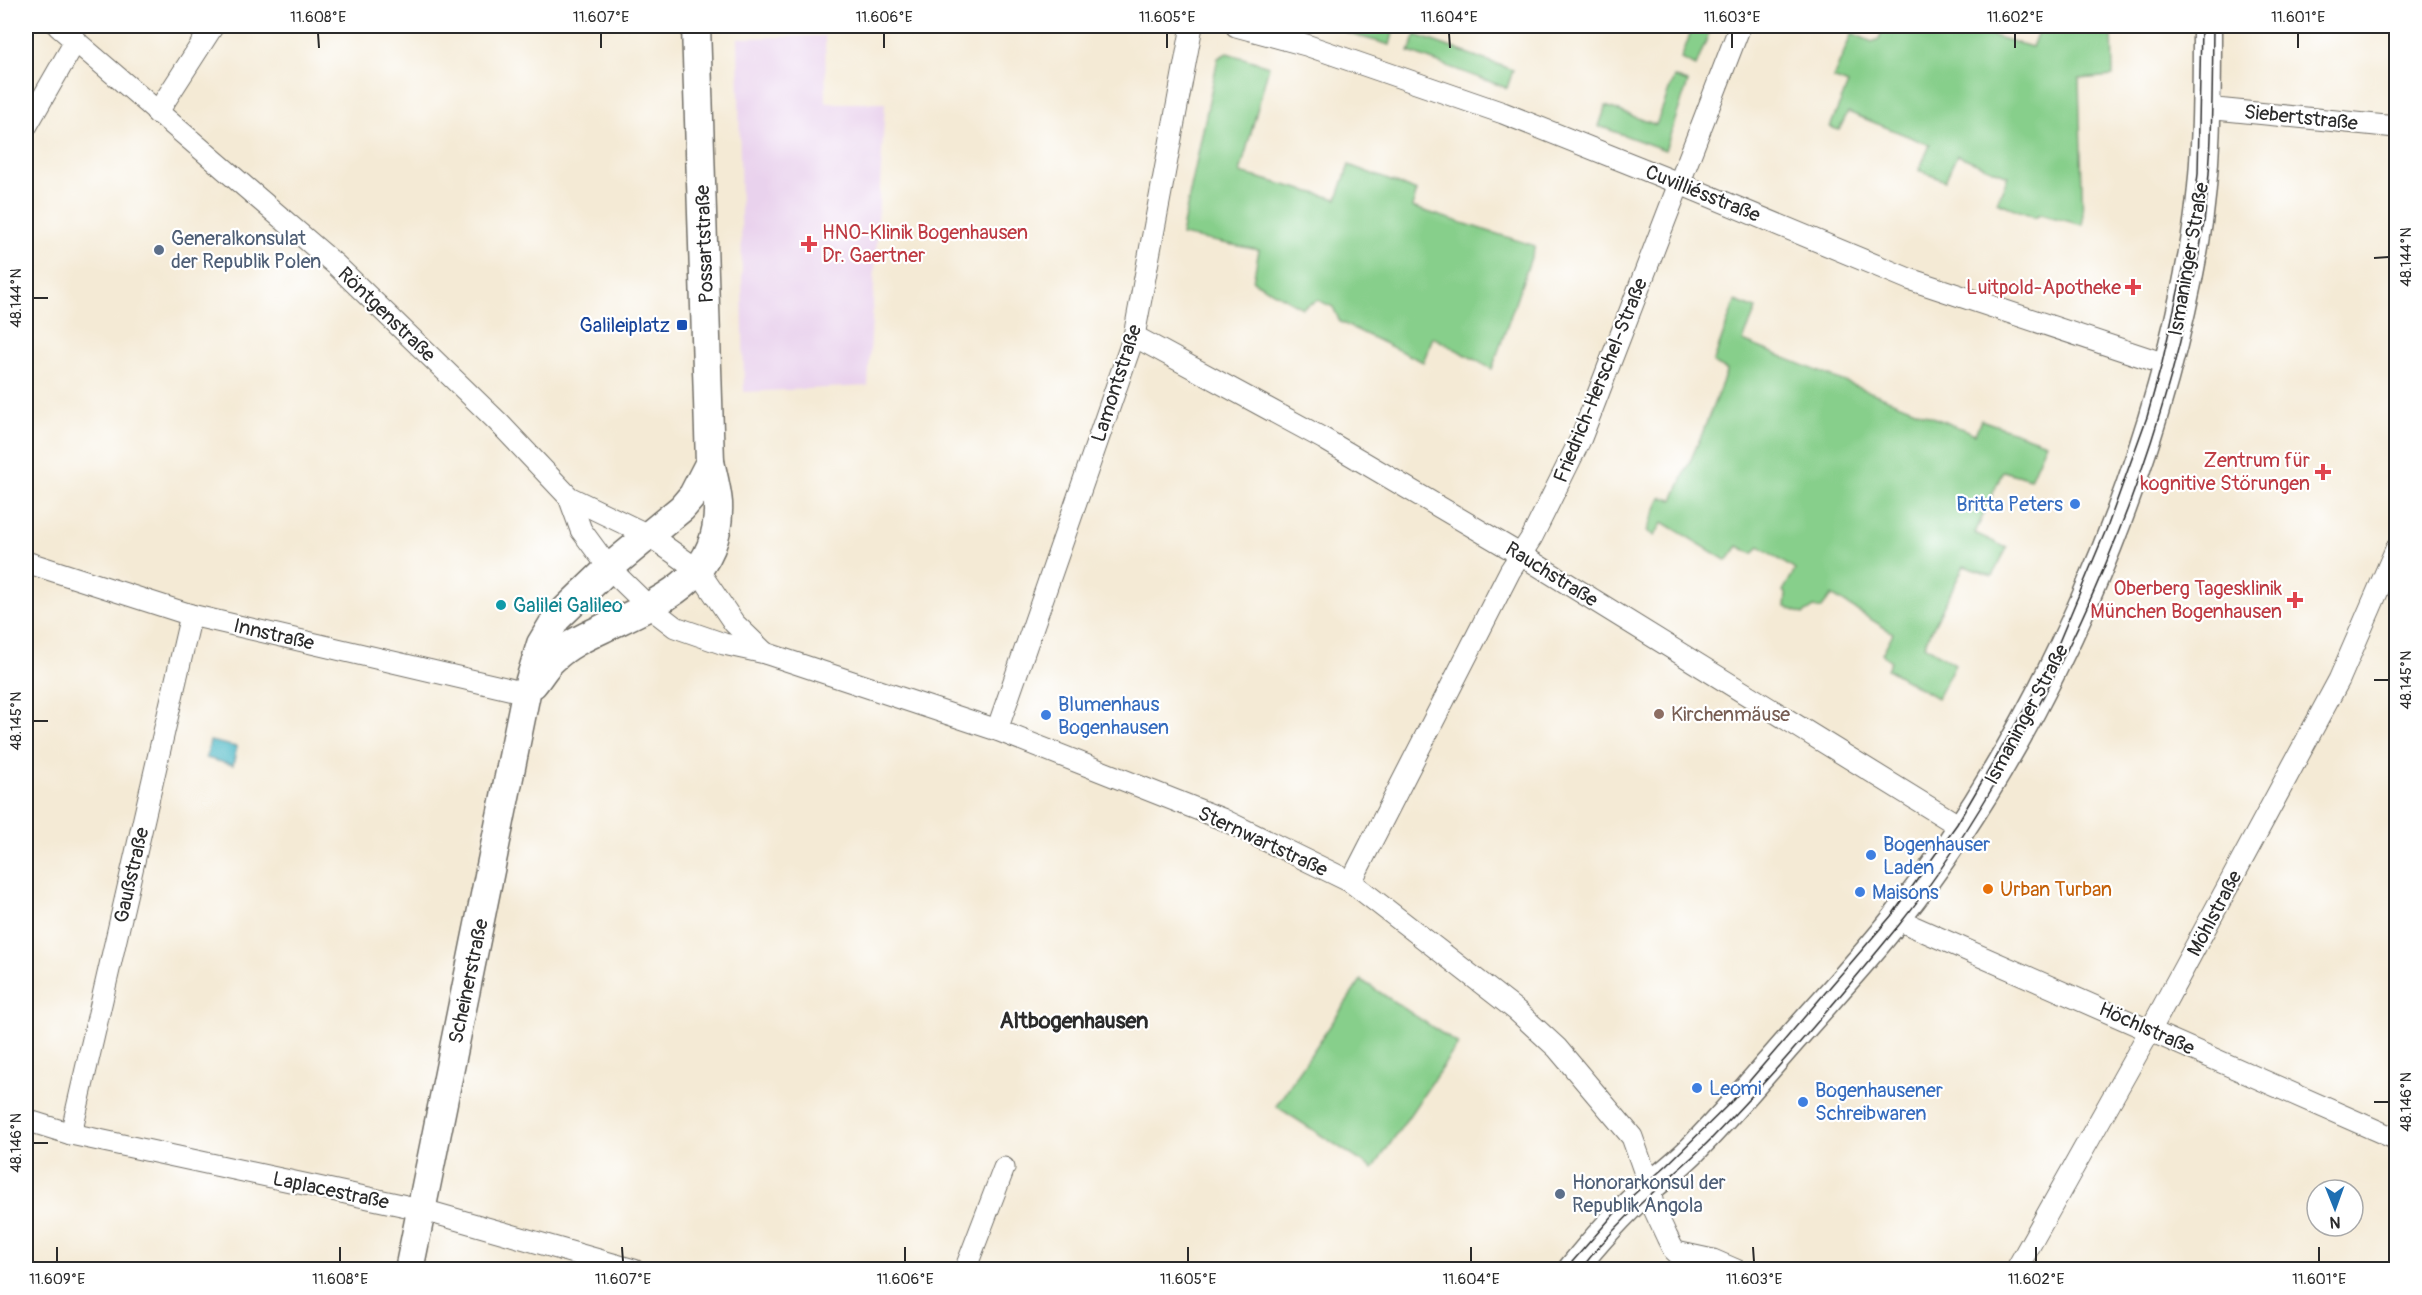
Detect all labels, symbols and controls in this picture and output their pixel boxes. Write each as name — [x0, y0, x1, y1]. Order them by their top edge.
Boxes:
text: 11.608°E — [290, 8, 346, 27]
text: 11.607°E — [573, 8, 629, 27]
text: 11.606°E — [855, 8, 913, 27]
text: 11.605°E — [1139, 8, 1195, 27]
text: 11.604°E — [1420, 8, 1478, 27]
text: 11.603°E — [1704, 8, 1761, 27]
text: 11.602°E — [1987, 8, 2044, 27]
text: 11.601°E — [2271, 8, 2325, 27]
street label: Siebertstraße — [2243, 99, 2359, 136]
street label: Cuvilliésstraße — [1642, 159, 1764, 228]
street label: Ismaninger Straße — [2163, 180, 2214, 338]
street label: Possartstraße — [690, 184, 719, 304]
place label: HNO-Klinik Bogenhausen Dr. Gaertner — [822, 220, 1028, 268]
place label: Generalkonsulat der Republik Polen — [171, 226, 321, 274]
text: 48.144°N — [2397, 227, 2416, 287]
marker: HNO-Klinik Bogenhausen Dr. Gaertner — [800, 235, 818, 253]
marker: Generalkonsulat der Republik Polen — [152, 243, 166, 257]
street label: Röntgenstraße — [333, 261, 441, 367]
text: 48.144°N — [7, 268, 26, 328]
street label: Friedrich-Herschel-Straße — [1548, 274, 1653, 486]
place label: Luitpold-Apotheke — [1966, 275, 2121, 300]
marker: Luitpold-Apotheke — [2126, 280, 2140, 294]
place label: Galileiplatz — [580, 313, 670, 338]
marker: Galileiplatz — [675, 318, 689, 332]
street label: Lamontstraße — [1086, 321, 1147, 445]
place label: Zentrum für kognitive Störungen — [2141, 448, 2310, 496]
marker: Zentrum für kognitive Störungen — [2314, 463, 2332, 481]
place label: Britta Peters — [1956, 492, 2063, 517]
marker: Britta Peters — [2068, 497, 2082, 511]
street label: Rauchstraße — [1501, 536, 1603, 613]
place label: Oberberg Tagesklinik München Bogenhausen — [2090, 576, 2283, 624]
marker: Oberberg Tagesklinik München Bogenhausen — [2286, 591, 2304, 609]
place label: Galilei Galileo — [513, 593, 623, 618]
marker: Galilei Galileo — [494, 598, 508, 612]
street label: Innstraße — [231, 613, 317, 656]
street label: Ismaninger Straße — [1979, 640, 2074, 789]
text: 48.145°N — [2397, 651, 2416, 709]
text: 48.145°N — [7, 692, 26, 750]
place label: Blumenhaus Bogenhausen — [1058, 692, 1169, 740]
place label: Kirchenmäuse — [1671, 702, 1790, 727]
marker: Kirchenmäuse — [1652, 707, 1666, 721]
marker: Blumenhaus Bogenhausen — [1039, 708, 1053, 722]
street label: Sternwartstraße — [1194, 800, 1332, 882]
street label: Gaußstraße — [108, 825, 155, 925]
place label: Bogenhauser Laden — [1883, 832, 1990, 880]
marker: Bogenhauser Laden — [1864, 848, 1878, 862]
street label: Möhlstraße — [2181, 866, 2248, 960]
place label: Urban Turban — [2000, 877, 2112, 902]
place label: Maisons — [1872, 880, 1939, 905]
marker: Urban Turban — [1981, 882, 1995, 896]
marker: Maisons — [1853, 885, 1867, 899]
street label: Scheinerstraße — [443, 916, 494, 1046]
street label: Höchlstraße — [2095, 996, 2199, 1061]
district label: Altbogenhausen — [1000, 1007, 1148, 1035]
text: 48.146°N — [2397, 1072, 2416, 1132]
place label: Leomi — [1709, 1076, 1762, 1101]
place label: Bogenhausener Schreibwaren — [1815, 1078, 1943, 1126]
marker: Leomi — [1690, 1081, 1704, 1095]
marker: Bogenhausener Schreibwaren — [1796, 1095, 1810, 1109]
text: 48.146°N — [7, 1113, 26, 1173]
street label: Laplacestraße — [270, 1166, 391, 1215]
place label: Honorarkonsul der Republik Angola — [1572, 1170, 1726, 1218]
north arrow — [2305, 1178, 2365, 1238]
marker: Honorarkonsul der Republik Angola — [1553, 1187, 1567, 1201]
text: N — [2329, 1212, 2341, 1232]
text: 11.609°E — [29, 1270, 85, 1289]
text: 11.608°E — [312, 1270, 368, 1289]
text: 11.607°E — [595, 1270, 651, 1289]
text: 11.606°E — [876, 1270, 934, 1289]
text: 11.605°E — [1160, 1270, 1216, 1289]
text: 11.604°E — [1442, 1270, 1500, 1289]
text: 11.603°E — [1726, 1270, 1783, 1289]
text: 11.602°E — [2008, 1270, 2065, 1289]
text: 11.601°E — [2292, 1270, 2346, 1289]

